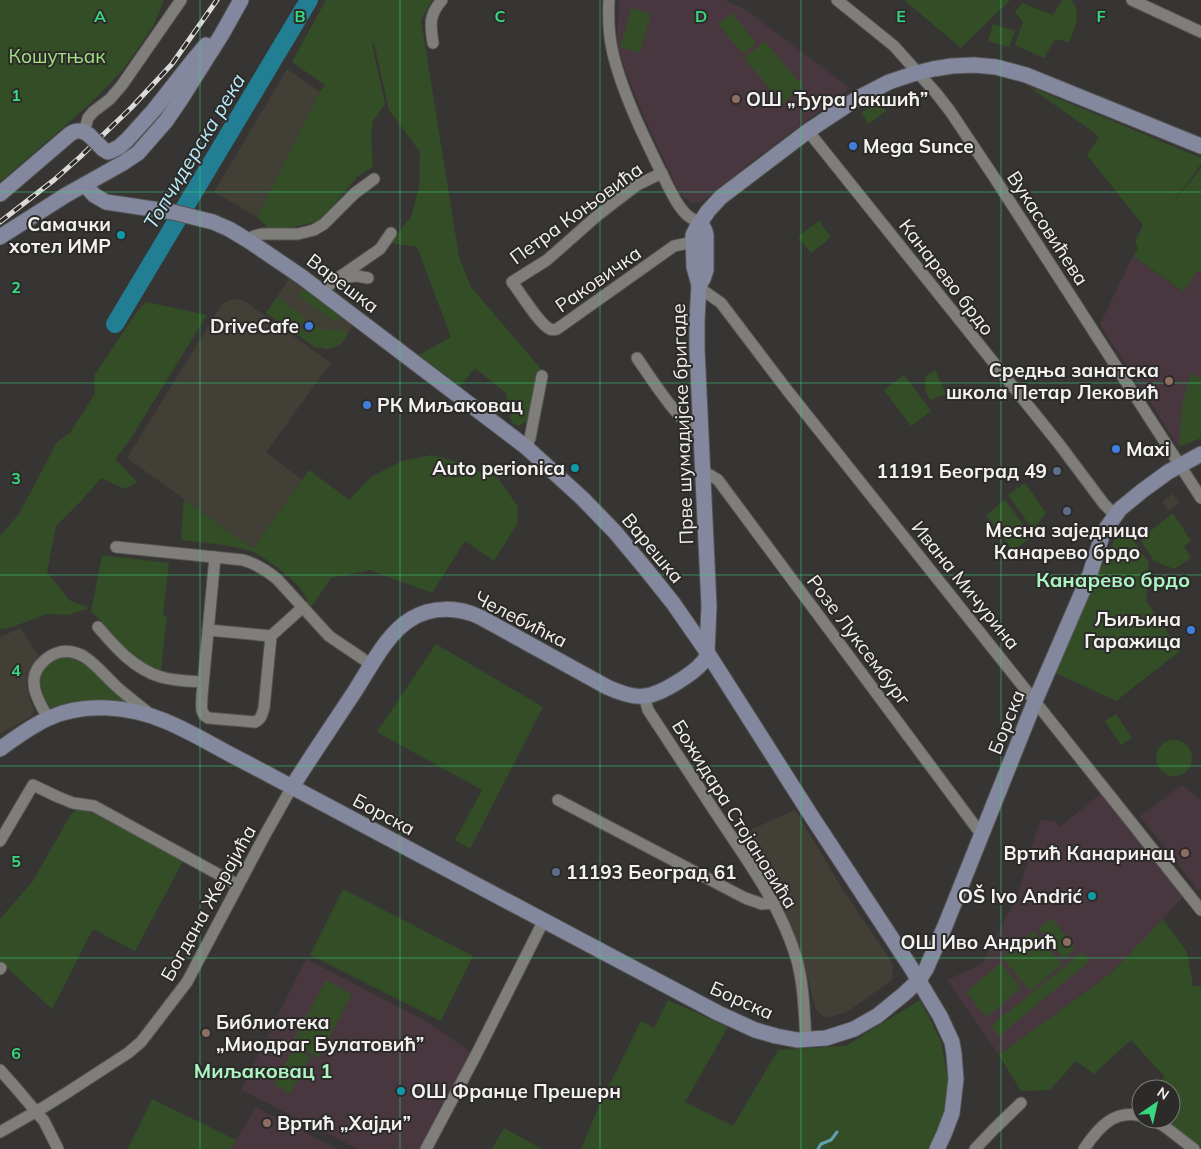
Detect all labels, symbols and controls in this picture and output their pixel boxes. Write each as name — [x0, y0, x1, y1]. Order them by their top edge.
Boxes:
text: A — [94, 6, 106, 26]
text: B — [294, 6, 306, 26]
text: C — [495, 6, 506, 26]
text: D — [695, 6, 707, 26]
text: E — [896, 6, 906, 26]
text: F — [1096, 6, 1106, 26]
park label: Кошутњак — [9, 44, 106, 68]
water label: Топчидерска река — [138, 69, 250, 233]
text: 1 — [11, 85, 21, 105]
place label: ОШ „Ђура Јакшић” — [746, 87, 928, 111]
marker: ОШ „Ђура Јакшић” — [730, 93, 742, 105]
place label: Mega Sunce — [863, 134, 974, 158]
marker: Mega Sunce — [847, 140, 859, 152]
street label: Петра Коњовића — [505, 157, 647, 269]
street label: Вукасовићева — [1002, 166, 1094, 290]
place label: Самачки хотел ИМР — [8, 212, 111, 258]
street label: Канарево брдо — [894, 214, 1000, 340]
marker: Самачки хотел ИМР — [115, 229, 127, 241]
street label: Раковичка — [550, 241, 646, 317]
street label: Варешка — [302, 248, 384, 318]
text: 2 — [11, 277, 21, 297]
street label: Прве шумадијске бригаде — [666, 303, 698, 545]
place label: DriveCafe — [210, 314, 299, 338]
marker: DriveCafe — [303, 320, 315, 332]
place label: Средња занатска школа Петар Лековић — [946, 358, 1159, 404]
marker: Средња занатска школа Петар Лековић — [1163, 375, 1175, 387]
place label: РК Миљаковац — [377, 393, 523, 417]
marker: РК Миљаковац — [361, 399, 373, 411]
place label: Maxi — [1126, 437, 1170, 461]
marker: Maxi — [1110, 443, 1122, 455]
place label: Auto perionica — [432, 456, 565, 480]
place label: 11191 Београд 49 — [877, 459, 1047, 483]
marker: Auto perionica — [569, 462, 581, 474]
marker: 11191 Београд 49 — [1051, 465, 1063, 477]
text: 3 — [11, 468, 21, 488]
marker: Месна заједница Канарево брдо — [1061, 505, 1073, 517]
street label: Варешка — [617, 508, 689, 588]
street label: Ивана Мичурина — [907, 516, 1025, 654]
place label: Месна заједница Канарево брдо — [985, 518, 1149, 564]
district label: Канарево брдо — [1036, 567, 1190, 592]
street label: Розе Луксембург — [802, 570, 916, 710]
street label: Челебићка — [471, 585, 571, 653]
place label: Љиљина Гаражица — [1084, 607, 1181, 653]
marker: Љиљина Гаражица — [1185, 624, 1197, 636]
text: 4 — [11, 660, 21, 680]
street label: Борска — [982, 686, 1030, 758]
street label: Божидара Стојановића — [667, 715, 803, 913]
street label: Борска — [349, 788, 419, 840]
street label: Богдана Жерајића — [155, 821, 261, 985]
place label: Вртић Канаринац — [1004, 841, 1175, 865]
marker: Вртић Канаринац — [1179, 847, 1191, 859]
text: 5 — [11, 851, 21, 871]
place label: 11193 Београд 61 — [566, 860, 737, 884]
marker: 11193 Београд 61 — [550, 866, 562, 878]
place label: OŠ Ivo Andrić — [958, 884, 1082, 908]
marker: OŠ Ivo Andrić — [1086, 890, 1098, 902]
place label: ОШ Иво Андрић — [900, 930, 1057, 954]
marker: ОШ Иво Андрић — [1061, 936, 1073, 948]
street label: Борска — [707, 975, 777, 1025]
place label: Библиотека „Миодраг Булатовић” — [216, 1010, 424, 1056]
marker: Библиотека „Миодраг Булатовић” — [200, 1027, 212, 1039]
text: 6 — [11, 1043, 21, 1063]
district label: Миљаковац 1 — [194, 1058, 332, 1083]
place label: ОШ Франце Прешерн — [411, 1079, 621, 1103]
north arrow — [1131, 1079, 1181, 1129]
text: N — [1154, 1083, 1173, 1104]
marker: ОШ Франце Прешерн — [395, 1085, 407, 1097]
place label: Вртић „Хајди” — [277, 1111, 411, 1135]
marker: Вртић „Хајди” — [261, 1117, 273, 1129]

